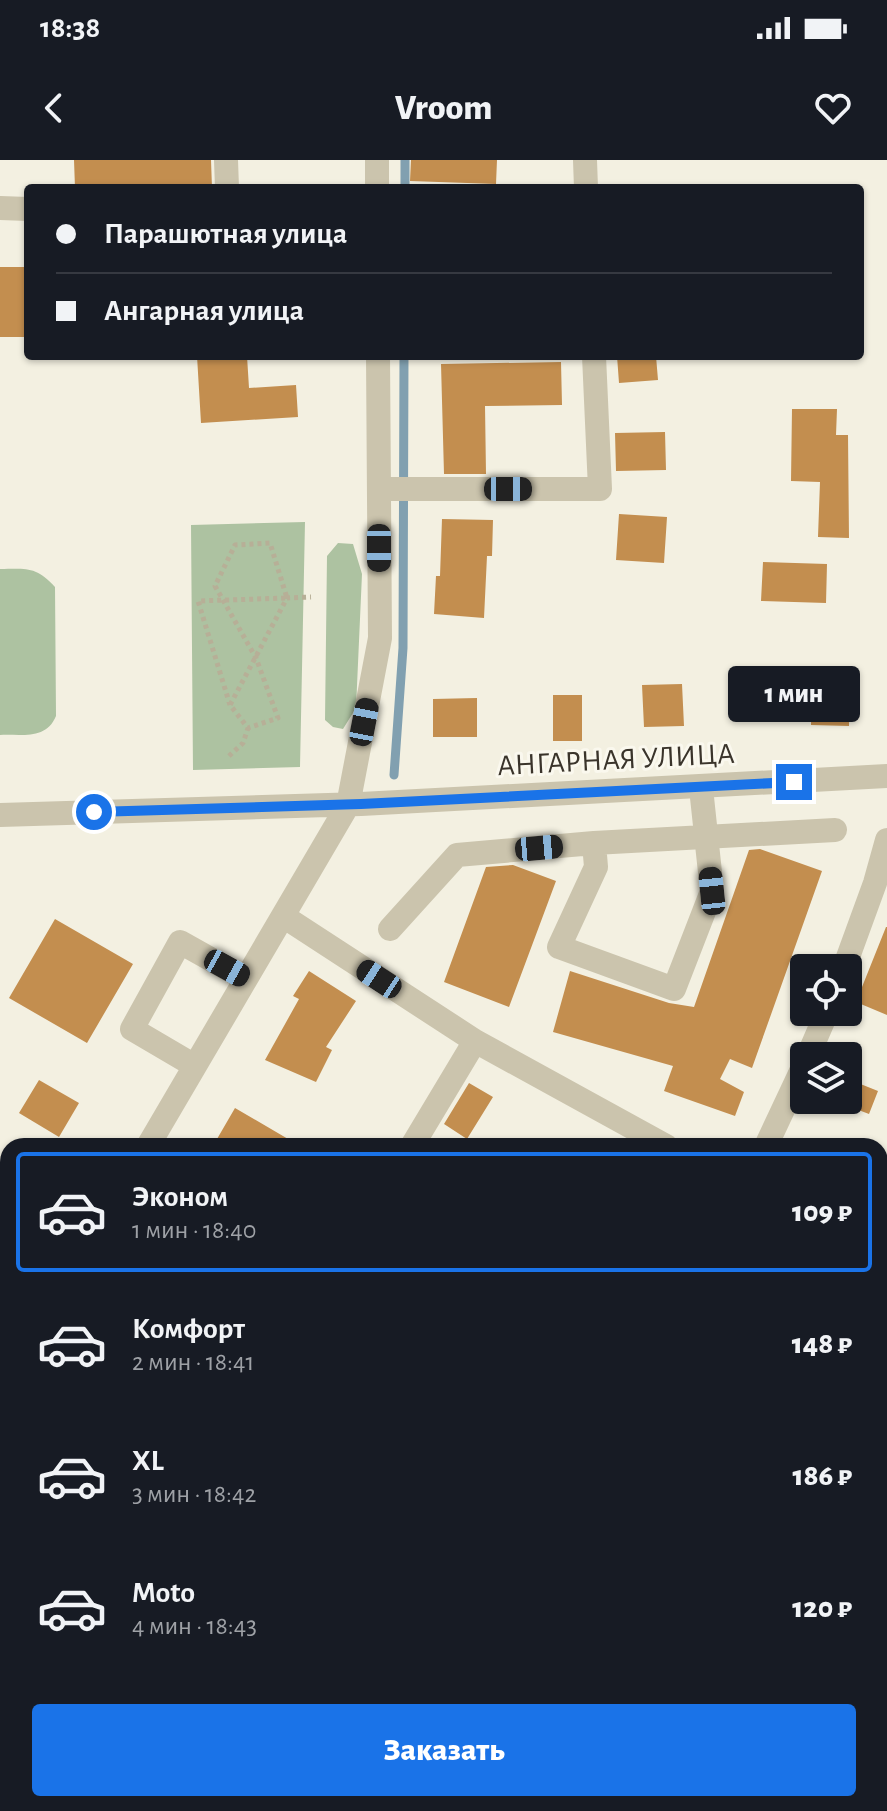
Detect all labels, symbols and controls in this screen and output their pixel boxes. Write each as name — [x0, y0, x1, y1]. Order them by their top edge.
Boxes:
text: 18:38 — [40, 13, 100, 43]
icon: back — [32, 86, 76, 130]
icon: heart — [811, 86, 855, 130]
text: Vroom — [395, 90, 492, 126]
text: Парашютная улица — [104, 219, 347, 249]
text: Ангарная улица — [104, 296, 304, 326]
car — [484, 477, 532, 501]
car — [367, 524, 391, 572]
callout: 1 мин — [728, 666, 860, 722]
text: 1 мин — [765, 681, 823, 707]
car — [348, 696, 380, 748]
street label: АНГАРНАЯ УЛИЦА — [496, 739, 736, 781]
route end — [776, 764, 812, 800]
route start — [76, 794, 112, 830]
car — [514, 834, 564, 862]
car — [698, 866, 726, 916]
car — [200, 946, 254, 990]
map controls — [790, 954, 862, 1114]
button: locate — [790, 954, 862, 1026]
car — [352, 956, 406, 1002]
button: layers — [790, 1042, 862, 1114]
icon: car — [36, 1176, 108, 1248]
text: Эконом — [132, 1182, 228, 1212]
text: 109 ₽ — [792, 1197, 852, 1227]
text: 1 мин · 18:40 — [132, 1217, 256, 1243]
icon: car — [36, 1308, 108, 1380]
text: Комфорт — [132, 1314, 245, 1344]
text: 148 ₽ — [792, 1329, 852, 1359]
text: 2 мин · 18:41 — [132, 1349, 255, 1375]
icon: car — [36, 1440, 108, 1512]
text: XL — [132, 1446, 164, 1476]
text: 186 ₽ — [792, 1461, 852, 1491]
text: 3 мин · 18:42 — [132, 1481, 256, 1507]
icon: car — [36, 1572, 108, 1644]
text: Moto — [132, 1578, 195, 1608]
text: 120 ₽ — [792, 1593, 852, 1623]
text: 4 мин · 18:43 — [132, 1613, 257, 1639]
button: Заказать — [32, 1704, 856, 1796]

